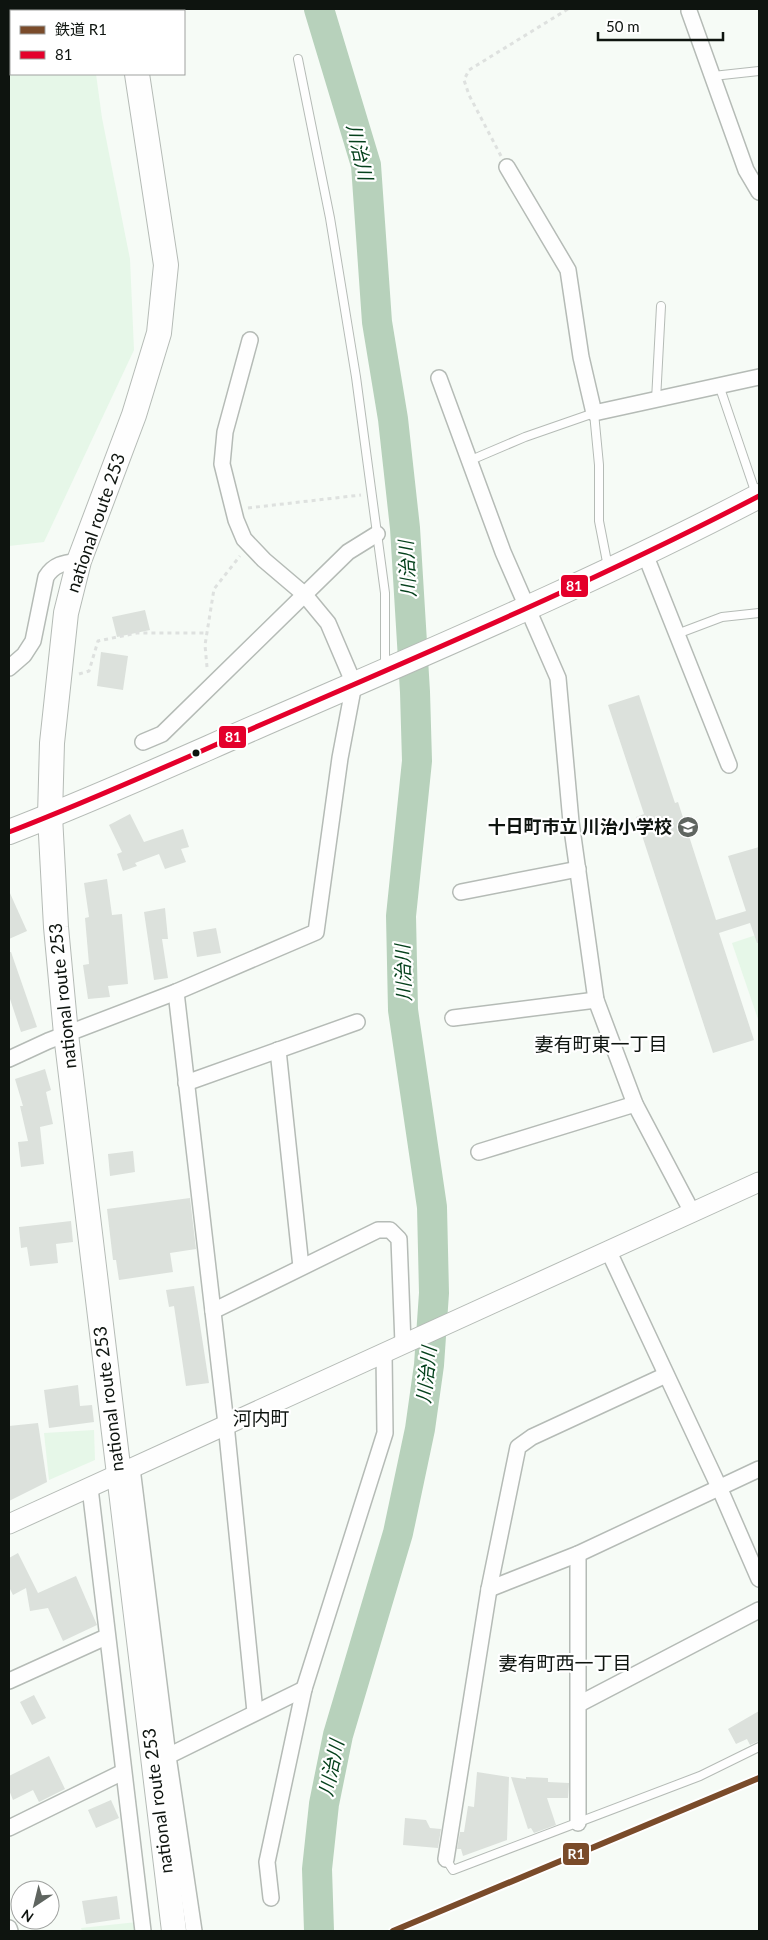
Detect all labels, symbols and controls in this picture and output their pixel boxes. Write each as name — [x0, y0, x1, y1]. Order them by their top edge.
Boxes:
legend — [10, 10, 185, 75]
scale bar — [598, 10, 723, 42]
text: 50 m — [606, 17, 640, 35]
text: 鉄道 R1 — [55, 20, 107, 38]
text: 81 — [55, 45, 72, 63]
water label: 川治川 — [343, 122, 379, 184]
street label: national route 253 — [61, 450, 129, 595]
water label: 川治川 — [393, 538, 419, 598]
line badge: 81 — [560, 574, 589, 598]
text: 81 — [566, 577, 582, 594]
line badge: 81 — [218, 725, 247, 749]
text: 81 — [225, 728, 241, 745]
unlabelled marker — [191, 748, 201, 758]
place label: 十日町市立 川治小学校 — [488, 815, 672, 837]
school or university icon: 十日町市立 川治小学校 — [676, 815, 700, 839]
street label: national route 253 — [43, 922, 81, 1070]
water label: 川治川 — [390, 942, 415, 1002]
district label: 妻有町東一丁目 — [534, 1032, 668, 1055]
street label: national route 253 — [88, 1325, 128, 1473]
water label: 川治川 — [411, 1343, 440, 1405]
district label: 河内町 — [232, 1406, 290, 1429]
district label: 妻有町西一丁目 — [498, 1651, 632, 1674]
street label: national route 253 — [137, 1727, 177, 1875]
water label: 川治川 — [313, 1736, 348, 1798]
line badge: R1 — [562, 1842, 590, 1866]
text: R1 — [567, 1845, 585, 1862]
north arrow — [10, 1880, 60, 1930]
text: N — [18, 1906, 37, 1926]

